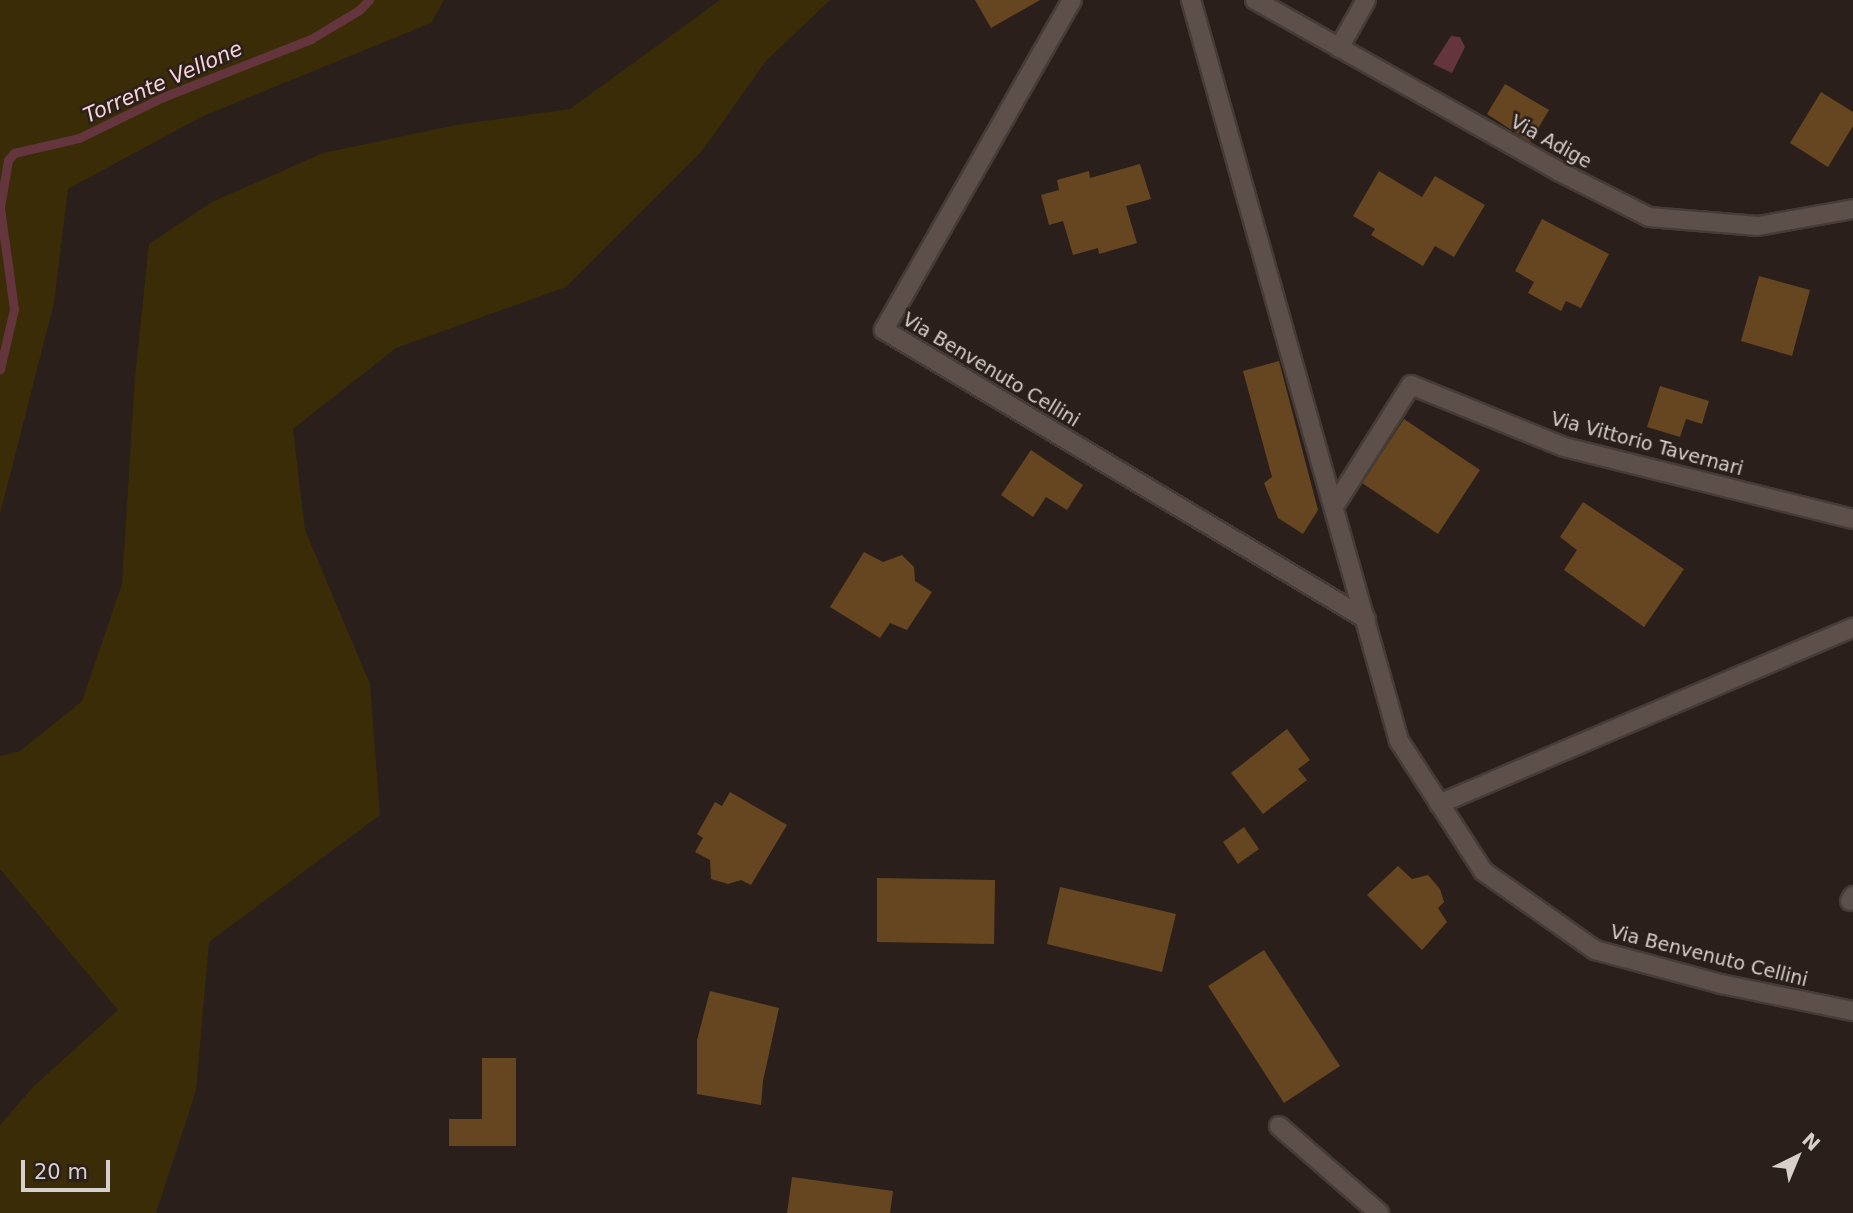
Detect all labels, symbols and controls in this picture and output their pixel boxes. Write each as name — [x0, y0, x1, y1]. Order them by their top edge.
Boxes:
water label: Torrente Vellone — [80, 36, 246, 128]
street label: Via Adige — [1506, 110, 1596, 174]
street label: Via Benvenuto Cellini — [898, 308, 1084, 432]
street label: Via Vittorio Tavernari — [1548, 407, 1746, 481]
street label: Via Benvenuto Cellini — [1608, 920, 1810, 992]
north arrow — [1762, 1122, 1832, 1192]
text: N — [1798, 1128, 1825, 1155]
scale bar — [24, 1146, 114, 1190]
text: 20 m — [34, 1160, 88, 1184]

